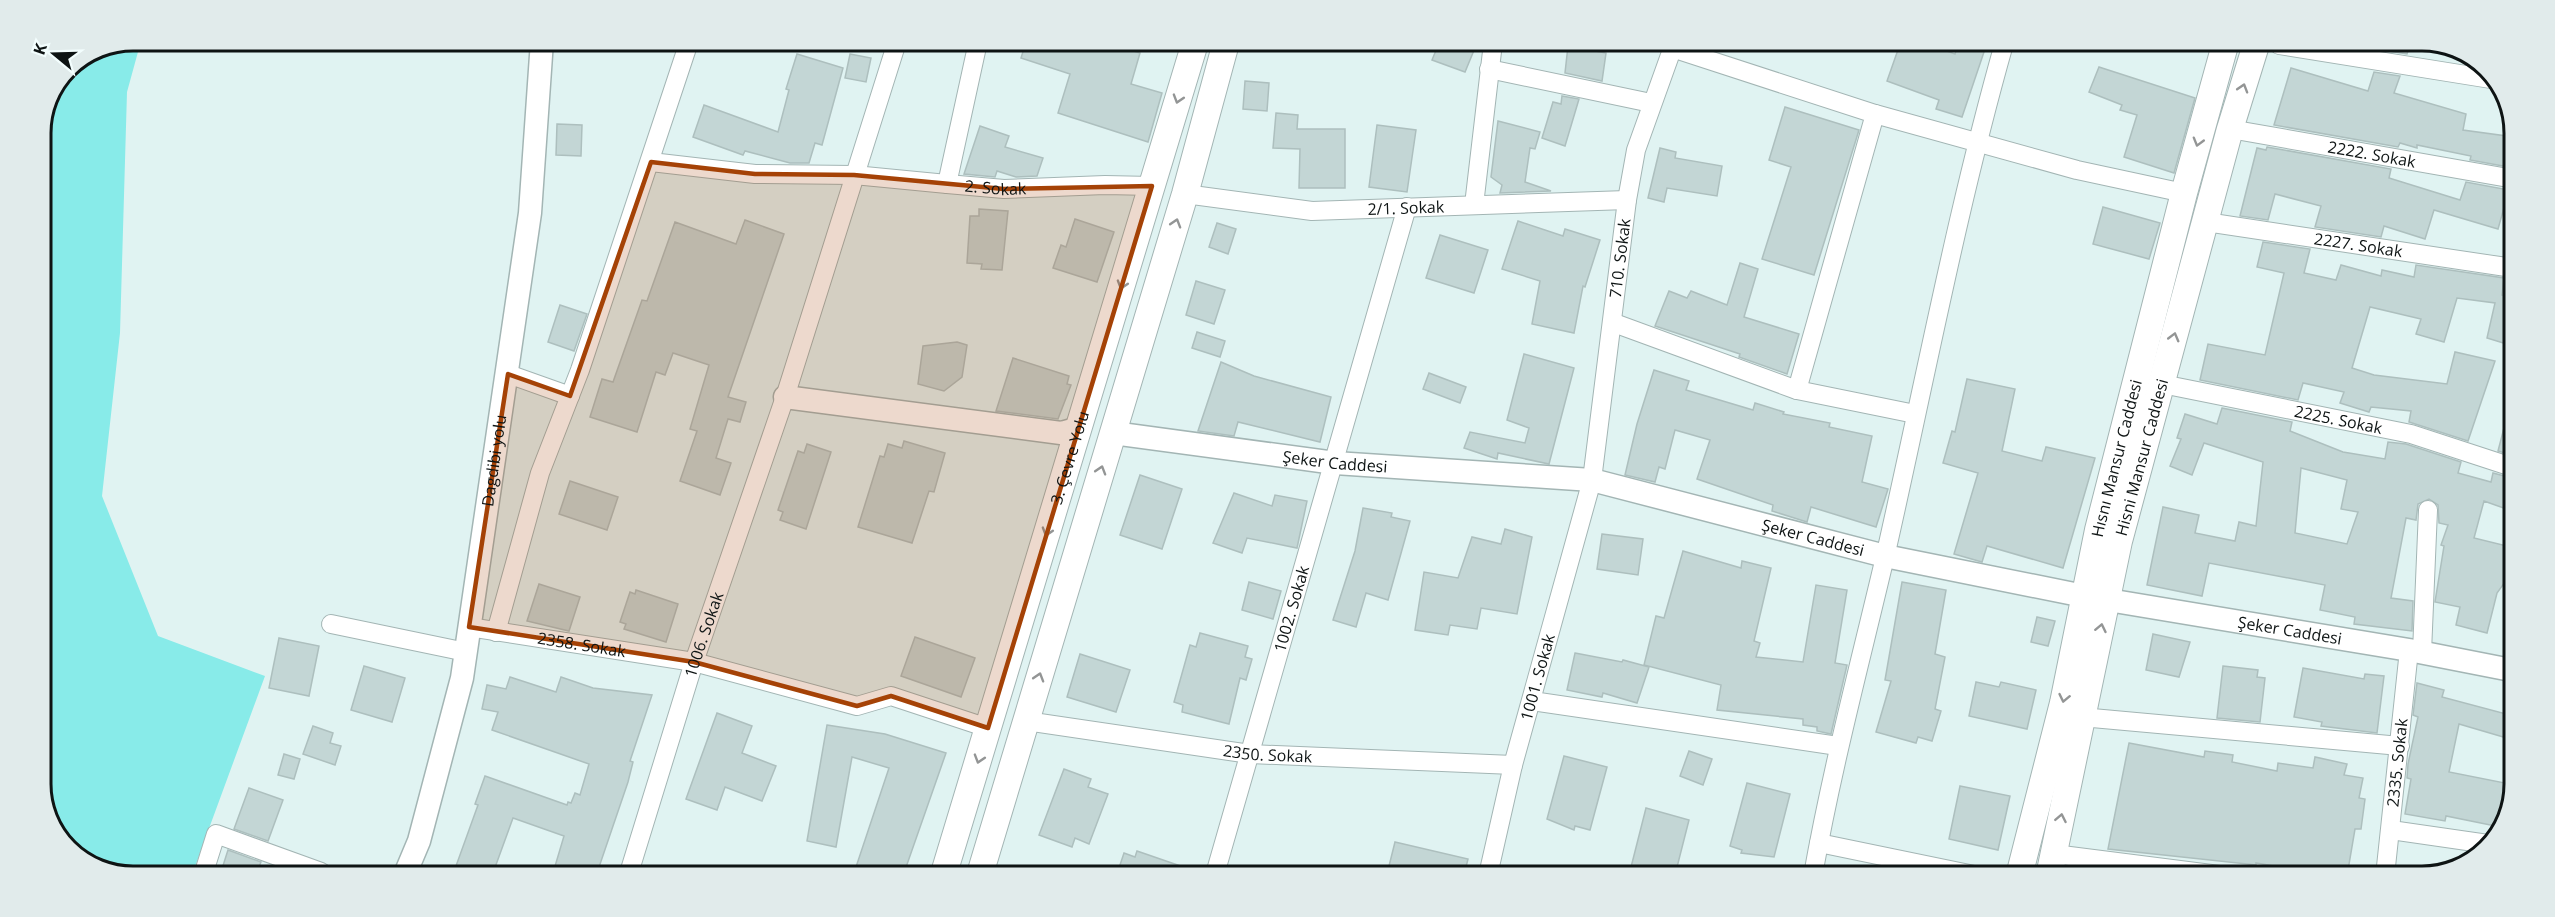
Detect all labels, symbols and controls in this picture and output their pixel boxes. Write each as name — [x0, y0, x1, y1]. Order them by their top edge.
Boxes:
north arrow — [24, 24, 84, 84]
text: K — [28, 40, 52, 58]
one-way arrow — [2236, 83, 2248, 94]
one-way arrow — [1173, 93, 1185, 104]
street label: 2222. Sokak — [2326, 135, 2418, 173]
one-way arrow — [2193, 136, 2205, 146]
street label: 2. Sokak — [964, 175, 1027, 200]
street label: 2/1. Sokak — [1367, 195, 1445, 220]
street label: 710. Sokak — [1604, 217, 1636, 299]
one-way arrow — [1169, 218, 1181, 229]
street label: 2227. Sokak — [2313, 227, 2405, 262]
one-way arrow — [1117, 279, 1129, 290]
one-way arrow — [2167, 332, 2180, 342]
street label: Hisni Mansur Caddesi — [2110, 376, 2173, 538]
street label: Hısnı Mansur Caddesi — [2086, 377, 2147, 539]
street label: 2225. Sokak — [2293, 400, 2385, 439]
street label: 3. Çevre Yolu — [1045, 408, 1094, 507]
street label: Dagdibi yolu — [476, 413, 511, 508]
street label: Şeker Caddesi — [1281, 445, 1388, 477]
one-way arrow — [1094, 465, 1106, 476]
street label: Şeker Caddesi — [1759, 514, 1867, 561]
one-way arrow — [1042, 526, 1054, 537]
street label: 1002. Sokak — [1268, 562, 1314, 655]
street label: 1006. Sokak — [679, 588, 729, 680]
street label: Şeker Caddesi — [2236, 611, 2344, 650]
one-way arrow — [2094, 623, 2107, 633]
street label: 2358. Sokak — [536, 627, 628, 662]
street label: 1001. Sokak — [1515, 631, 1560, 723]
one-way arrow — [1032, 672, 1044, 683]
one-way arrow — [2058, 693, 2071, 703]
street label: 2335. Sokak — [2381, 717, 2413, 808]
street label: 2350. Sokak — [1222, 739, 1313, 768]
one-way arrow — [974, 753, 986, 764]
one-way arrow — [2054, 814, 2067, 824]

